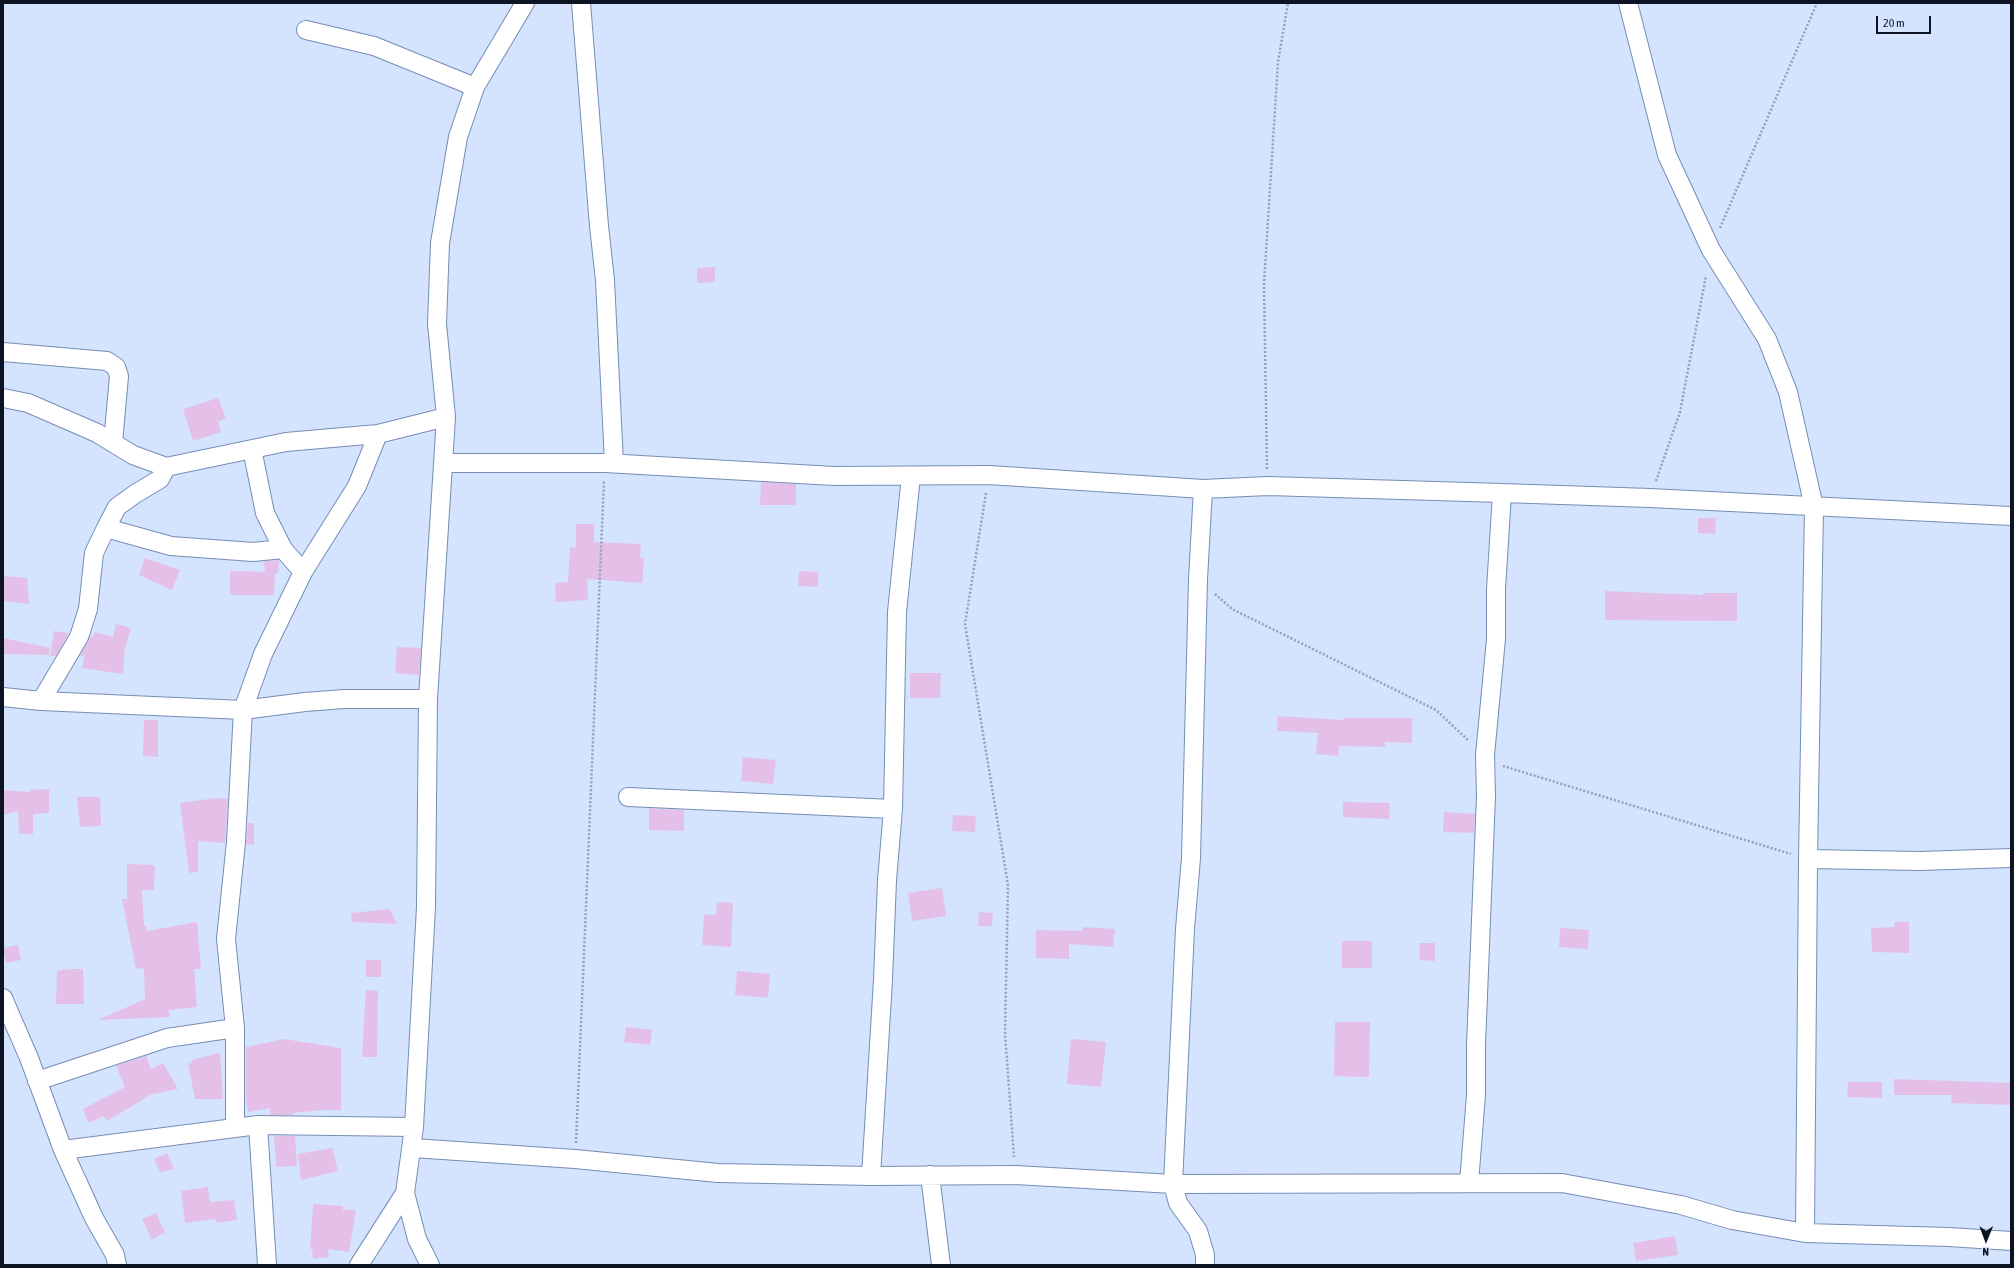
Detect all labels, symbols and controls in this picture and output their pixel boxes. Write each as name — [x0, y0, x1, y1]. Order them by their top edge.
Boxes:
scale bar — [1878, 8, 1933, 34]
text: 20 m — [1883, 16, 1905, 30]
north arrow — [1966, 1220, 2006, 1260]
text: N — [1982, 1246, 1989, 1258]

